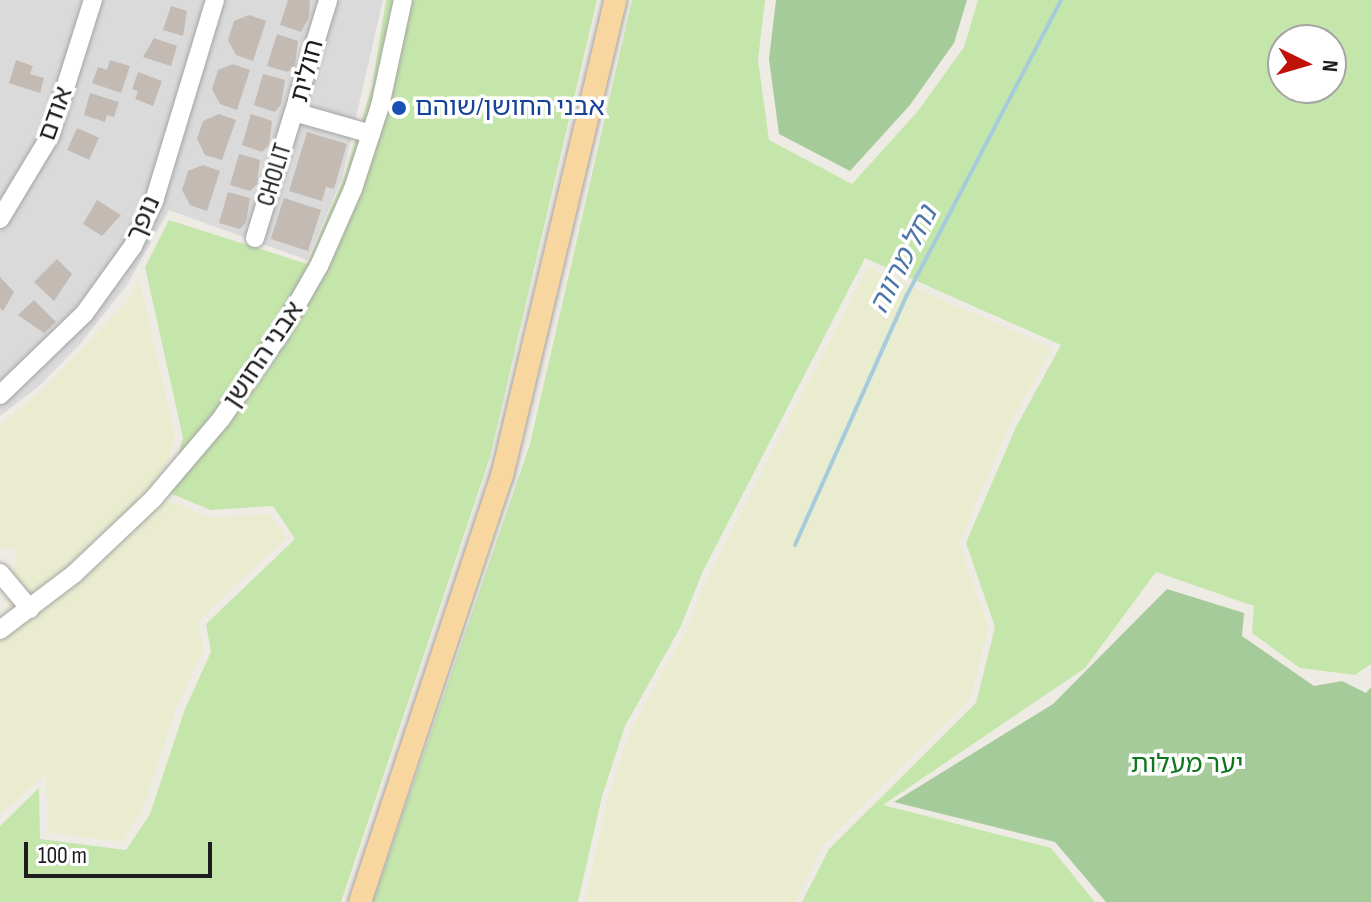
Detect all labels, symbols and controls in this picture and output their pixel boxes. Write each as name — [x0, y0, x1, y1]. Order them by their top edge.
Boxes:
north arrow — [1267, 24, 1347, 104]
street label: חולית — [285, 36, 331, 106]
text: N — [1315, 59, 1343, 73]
street label: אודם — [32, 83, 80, 145]
place label: אבני החושן/שוהם — [415, 92, 605, 124]
marker: אבני החושן/שוהם — [390, 99, 408, 117]
street label: CHOLIT — [251, 140, 299, 210]
street label: נופך — [120, 191, 168, 247]
water label: נחל מרווה — [863, 201, 945, 319]
street label: אבני החושן — [217, 296, 311, 414]
park label: יער מעלות — [1131, 749, 1243, 781]
scale bar — [28, 826, 216, 876]
text: 100 m — [38, 841, 87, 870]

